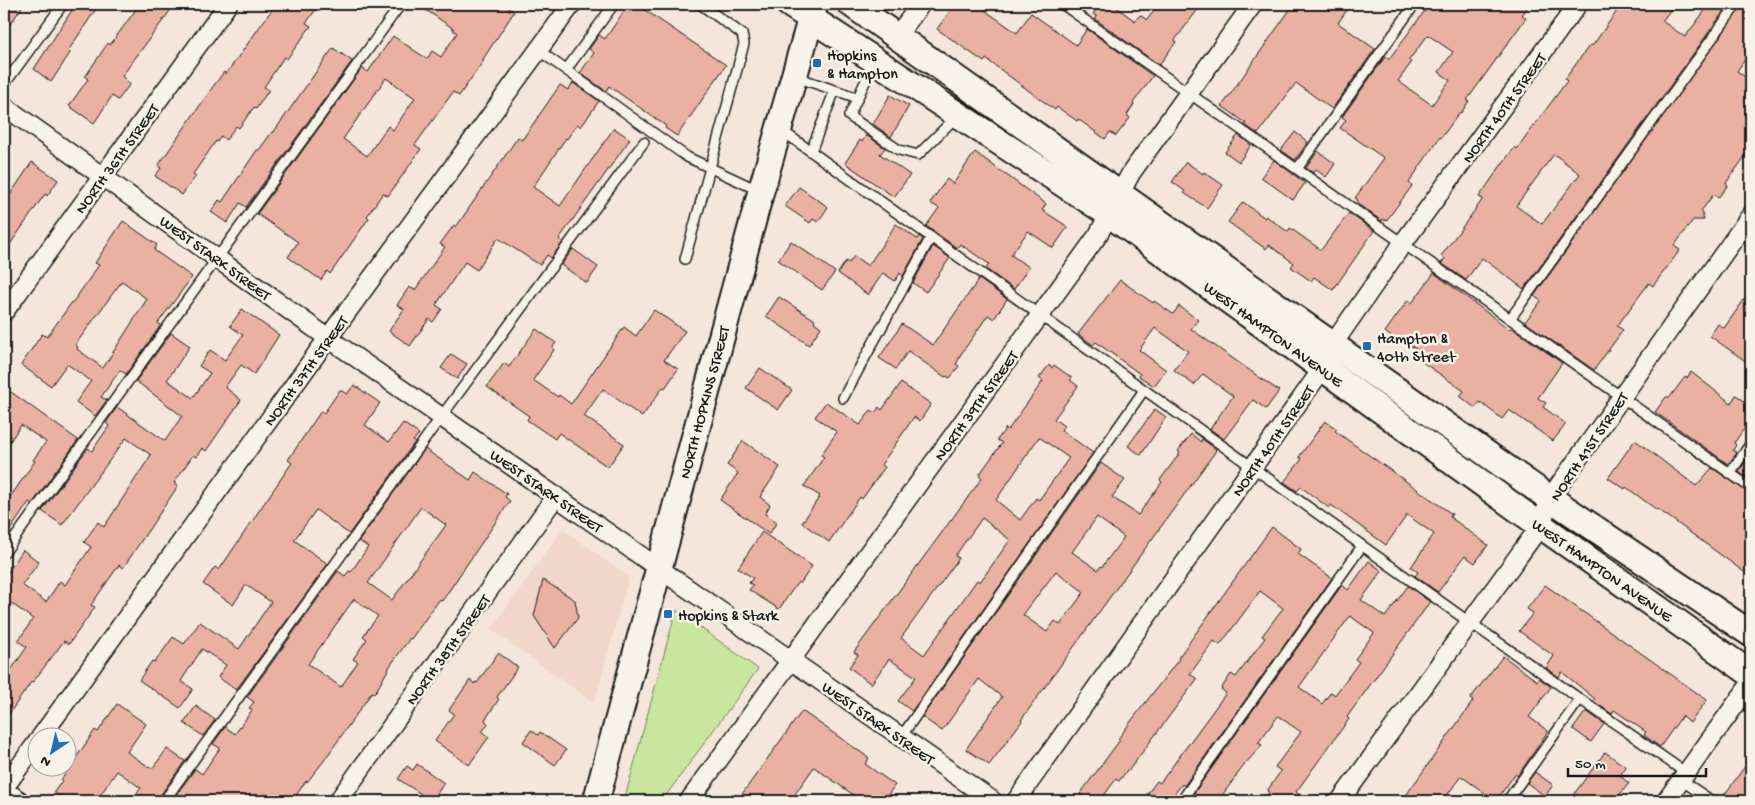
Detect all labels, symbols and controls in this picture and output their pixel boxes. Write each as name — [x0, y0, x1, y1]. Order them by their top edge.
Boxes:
place label: Hopkins & Hampton — [827, 48, 898, 85]
street label: NORTH 40TH STREET — [1460, 50, 1553, 168]
marker: Hopkins & Hampton — [811, 57, 823, 69]
street label: NORTH 36TH STREET — [73, 101, 166, 219]
street label: WEST STARK STREET — [155, 213, 274, 307]
street label: WEST HAMPTON AVENUE — [1199, 279, 1346, 393]
street label: NORTH 37TH STREET — [262, 313, 355, 431]
street label: NORTH HOPKINS STREET — [677, 324, 736, 481]
place label: Hampton & 40th Street — [1377, 331, 1457, 368]
marker: Hampton & 40th Street — [1361, 340, 1373, 352]
street label: NORTH 39TH STREET — [932, 348, 1025, 466]
street label: NORTH 40TH STREET — [1229, 382, 1321, 501]
street label: NORTH 41ST STREET — [1548, 389, 1635, 506]
street label: WEST STARK STREET — [485, 447, 606, 539]
street label: WEST HAMPTON AVENUE — [1527, 516, 1676, 628]
street label: NORTH 38TH STREET — [403, 592, 497, 710]
marker: Hopkins & Stark — [662, 608, 674, 620]
place label: Hopkins & Stark — [678, 608, 780, 627]
street label: WEST STARK STREET — [817, 679, 938, 771]
north arrow — [28, 728, 78, 778]
scale bar — [1568, 745, 1705, 777]
text: N — [37, 751, 55, 770]
text: 50 m — [1575, 756, 1606, 774]

